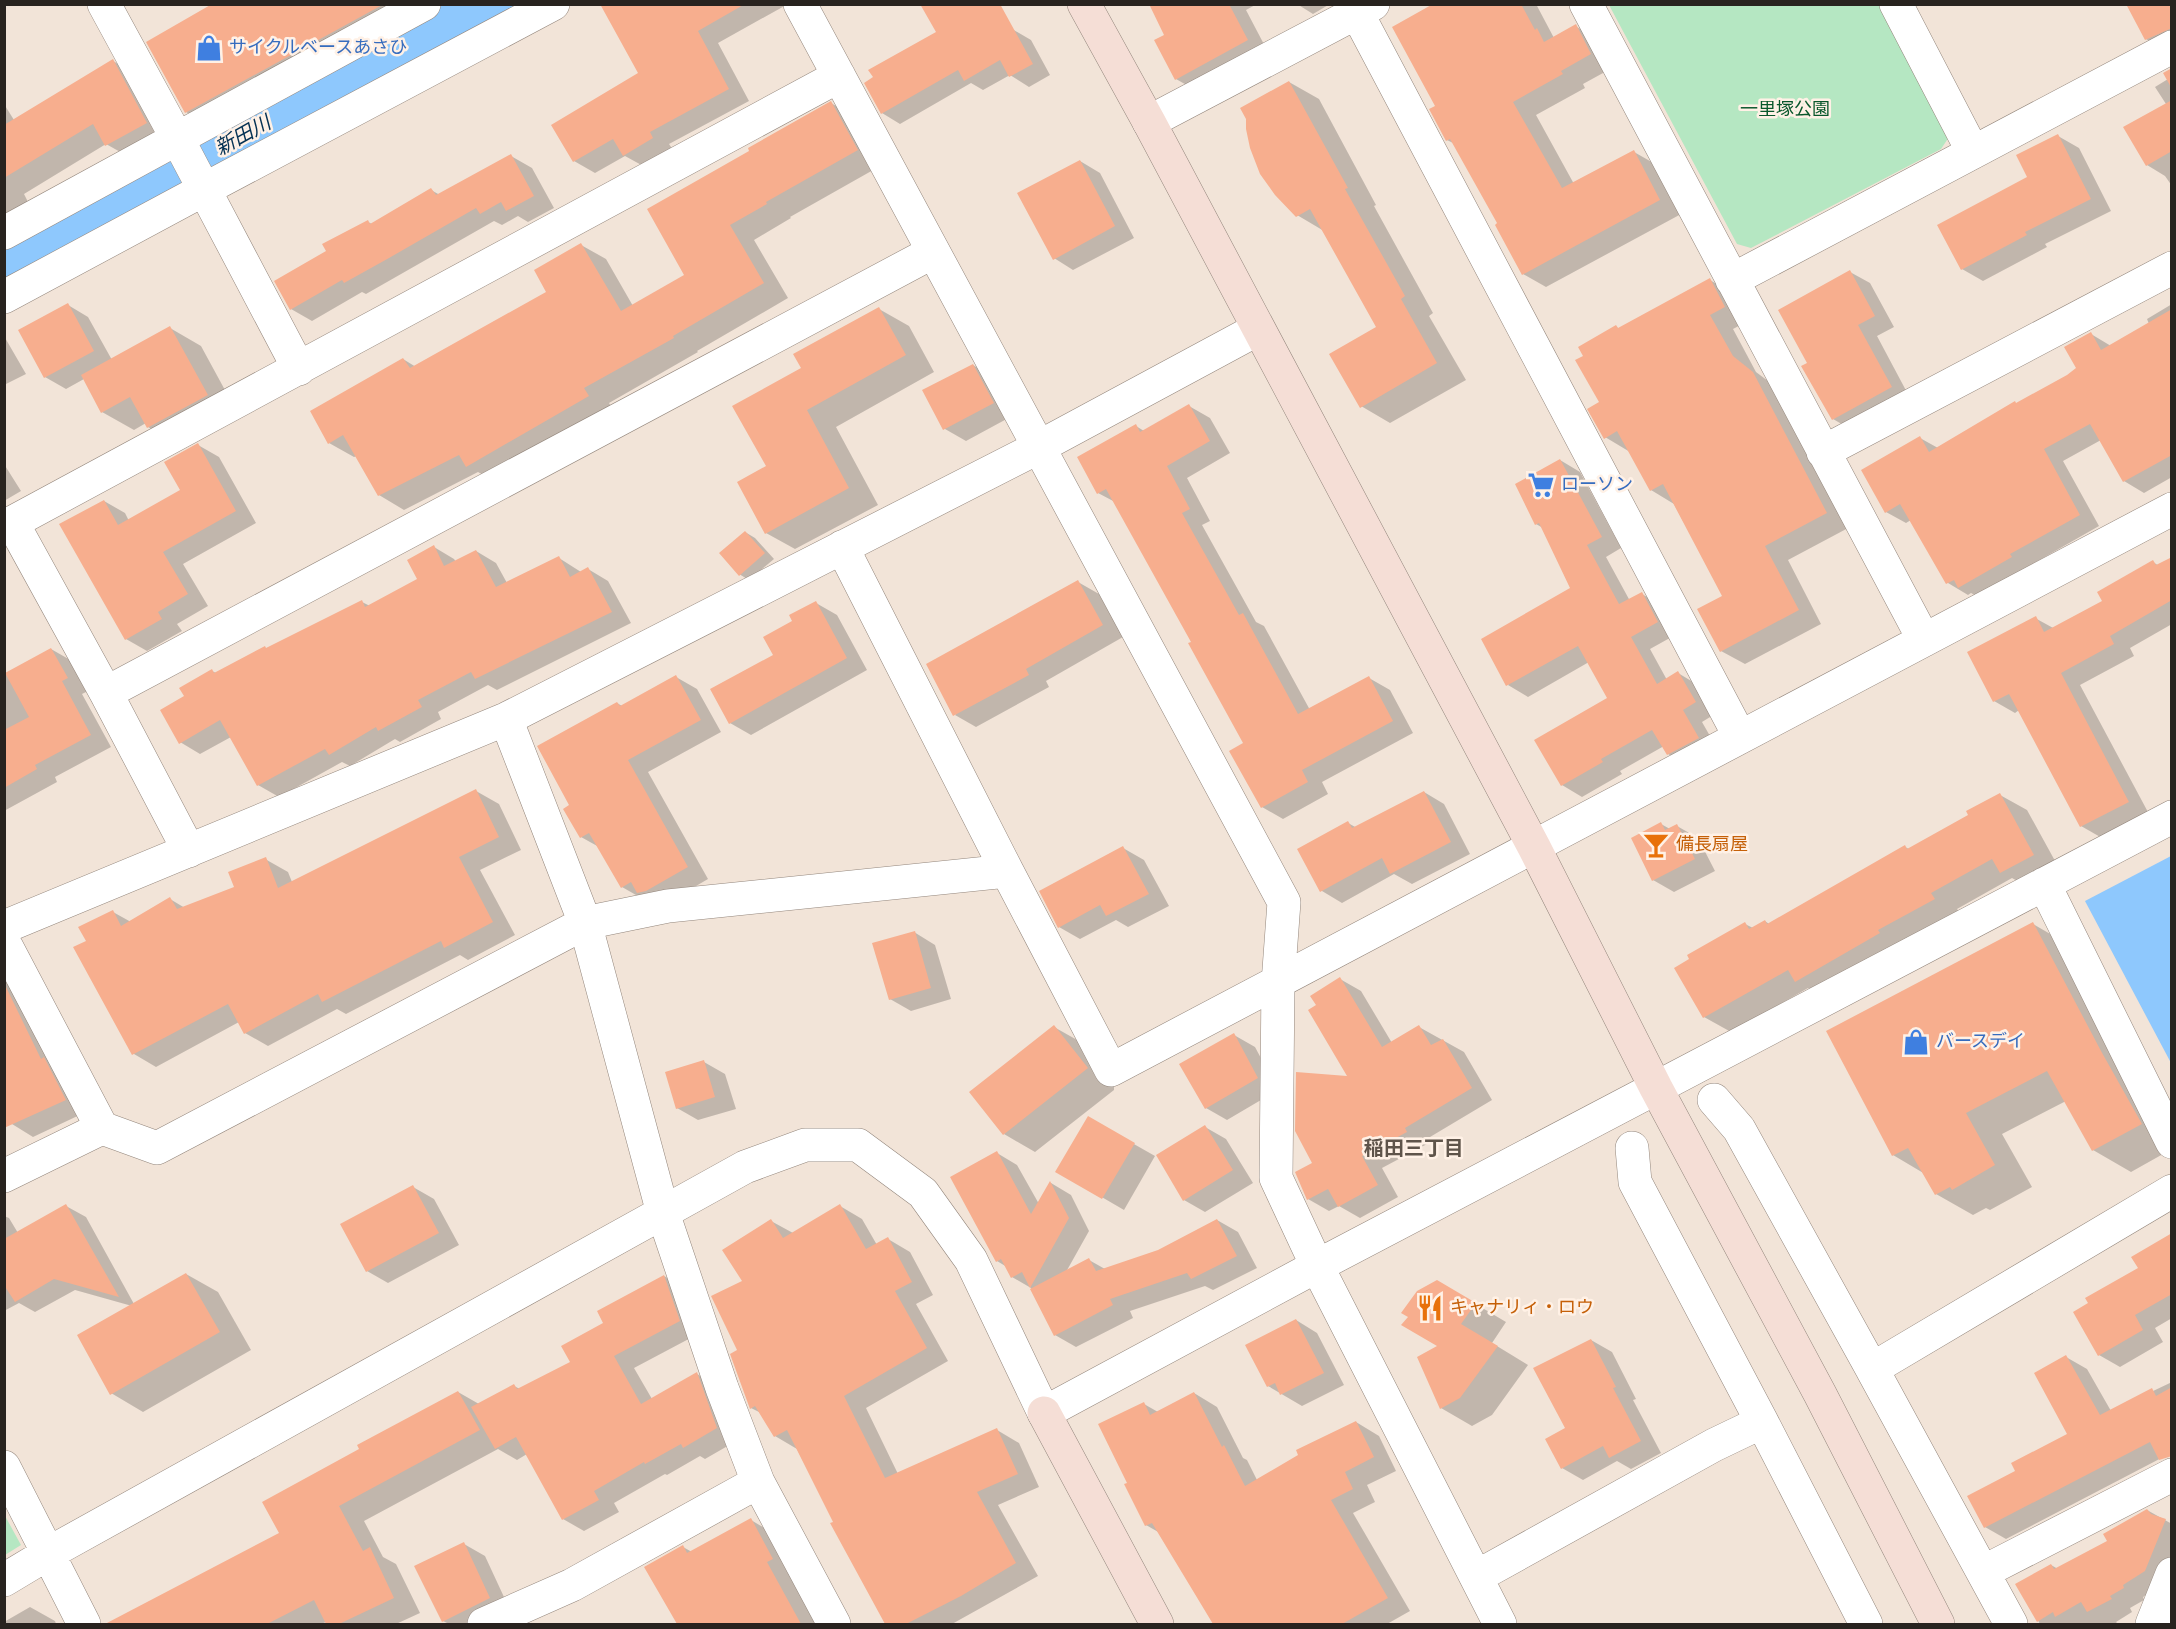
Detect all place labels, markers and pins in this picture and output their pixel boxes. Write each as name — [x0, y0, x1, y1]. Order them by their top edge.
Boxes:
shop icon: サイクルベースあさひ — [194, 33, 224, 63]
place label: サイクルベースあさひ — [229, 38, 407, 57]
supermarket icon: ローソン — [1526, 470, 1556, 500]
place label: ローソン — [1561, 476, 1633, 494]
bar icon: 備長扇屋 — [1641, 830, 1671, 860]
place label: 備長扇屋 — [1676, 834, 1748, 854]
shop icon: バースデイ — [1901, 1027, 1931, 1057]
place label: バースデイ — [1936, 1031, 2025, 1051]
restaurant icon: キャナリィ・ロウ — [1415, 1293, 1445, 1323]
place label: キャナリィ・ロウ — [1450, 1298, 1594, 1317]

